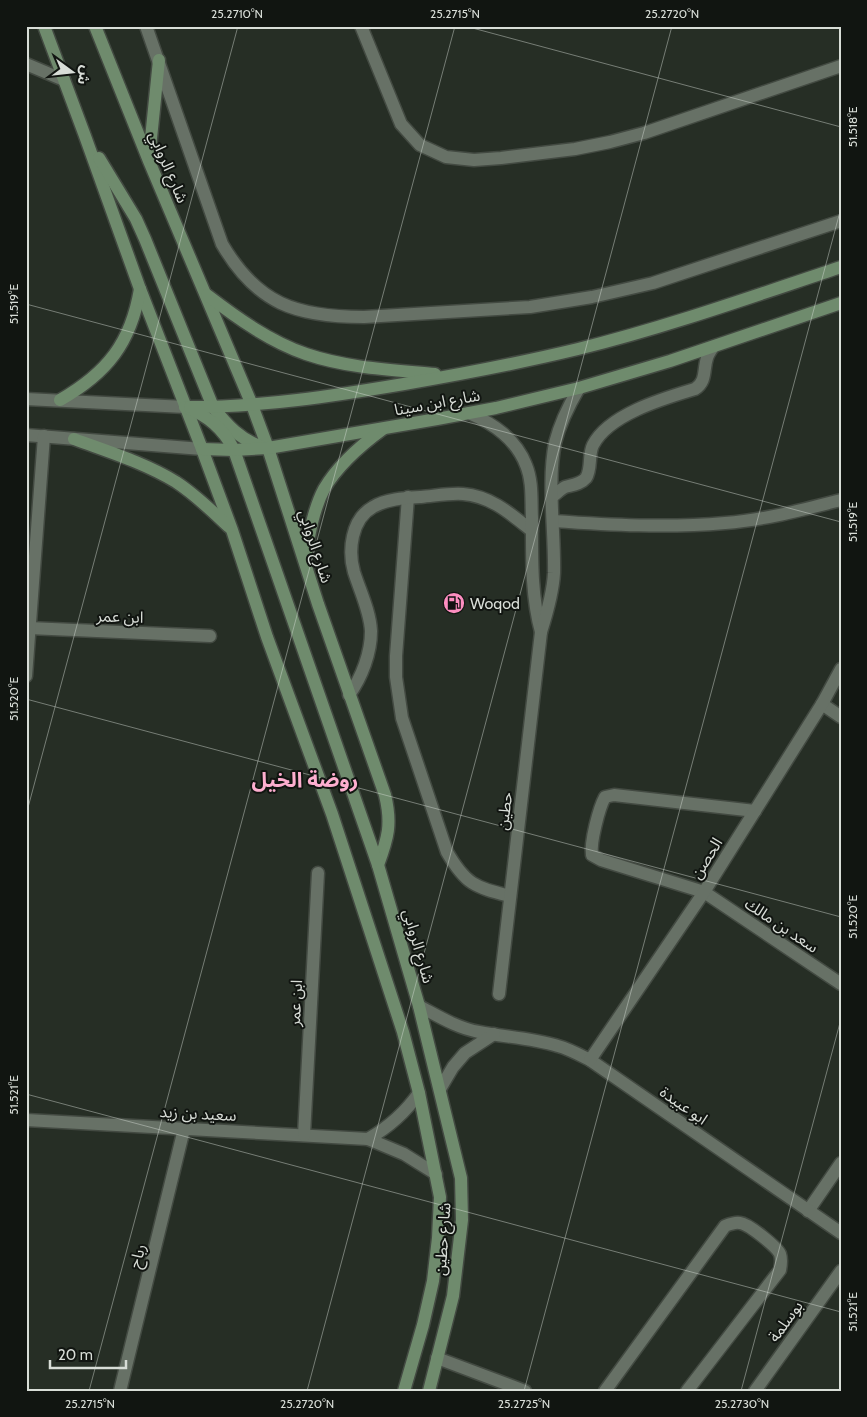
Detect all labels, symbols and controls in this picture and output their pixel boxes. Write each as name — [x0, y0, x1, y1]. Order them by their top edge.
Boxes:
text: 25.2710°N — [211, 6, 263, 21]
text: 25.2715°N — [430, 6, 480, 21]
text: 25.2720°N — [645, 6, 699, 21]
north arrow — [48, 48, 98, 98]
text: ش — [73, 64, 96, 87]
text: 51.518°E — [845, 106, 860, 147]
street label: شارع الروابي — [142, 128, 192, 207]
text: 51.519°E — [6, 284, 21, 324]
street label: شارع ابن سينا — [393, 386, 482, 422]
text: 51.519°E — [845, 502, 860, 542]
street label: شارع الروابي — [292, 507, 336, 586]
fuel station icon: Woqod — [442, 591, 466, 615]
place label: Woqod — [470, 594, 520, 613]
street label: ابن عمر — [95, 606, 144, 627]
text: 51.520°E — [6, 677, 21, 721]
district label: روضة الخيل — [252, 767, 358, 792]
street label: حطين — [493, 791, 516, 831]
street label: الحصن — [686, 834, 726, 882]
street label: سعد بن مالك — [741, 894, 822, 957]
text: 51.520°E — [845, 895, 860, 939]
street label: شارع الروابي — [396, 907, 438, 986]
street label: ابن عمر — [285, 979, 306, 1028]
text: 51.521°E — [6, 1075, 21, 1115]
street label: ابو عبيدة — [656, 1082, 711, 1129]
street label: سعيد بن زيد — [159, 1102, 237, 1125]
street label: شارع حطين — [430, 1202, 458, 1276]
street label: رباح — [125, 1242, 153, 1271]
text: 51.521°E — [845, 1292, 860, 1332]
street label: بوسلمة — [764, 1297, 807, 1346]
scale bar — [50, 1337, 126, 1369]
text: 20 m — [58, 1346, 93, 1364]
text: 25.2715°N — [65, 1396, 115, 1411]
text: 25.2720°N — [280, 1396, 334, 1411]
text: 25.2725°N — [498, 1396, 550, 1411]
text: 25.2730°N — [715, 1396, 769, 1411]

